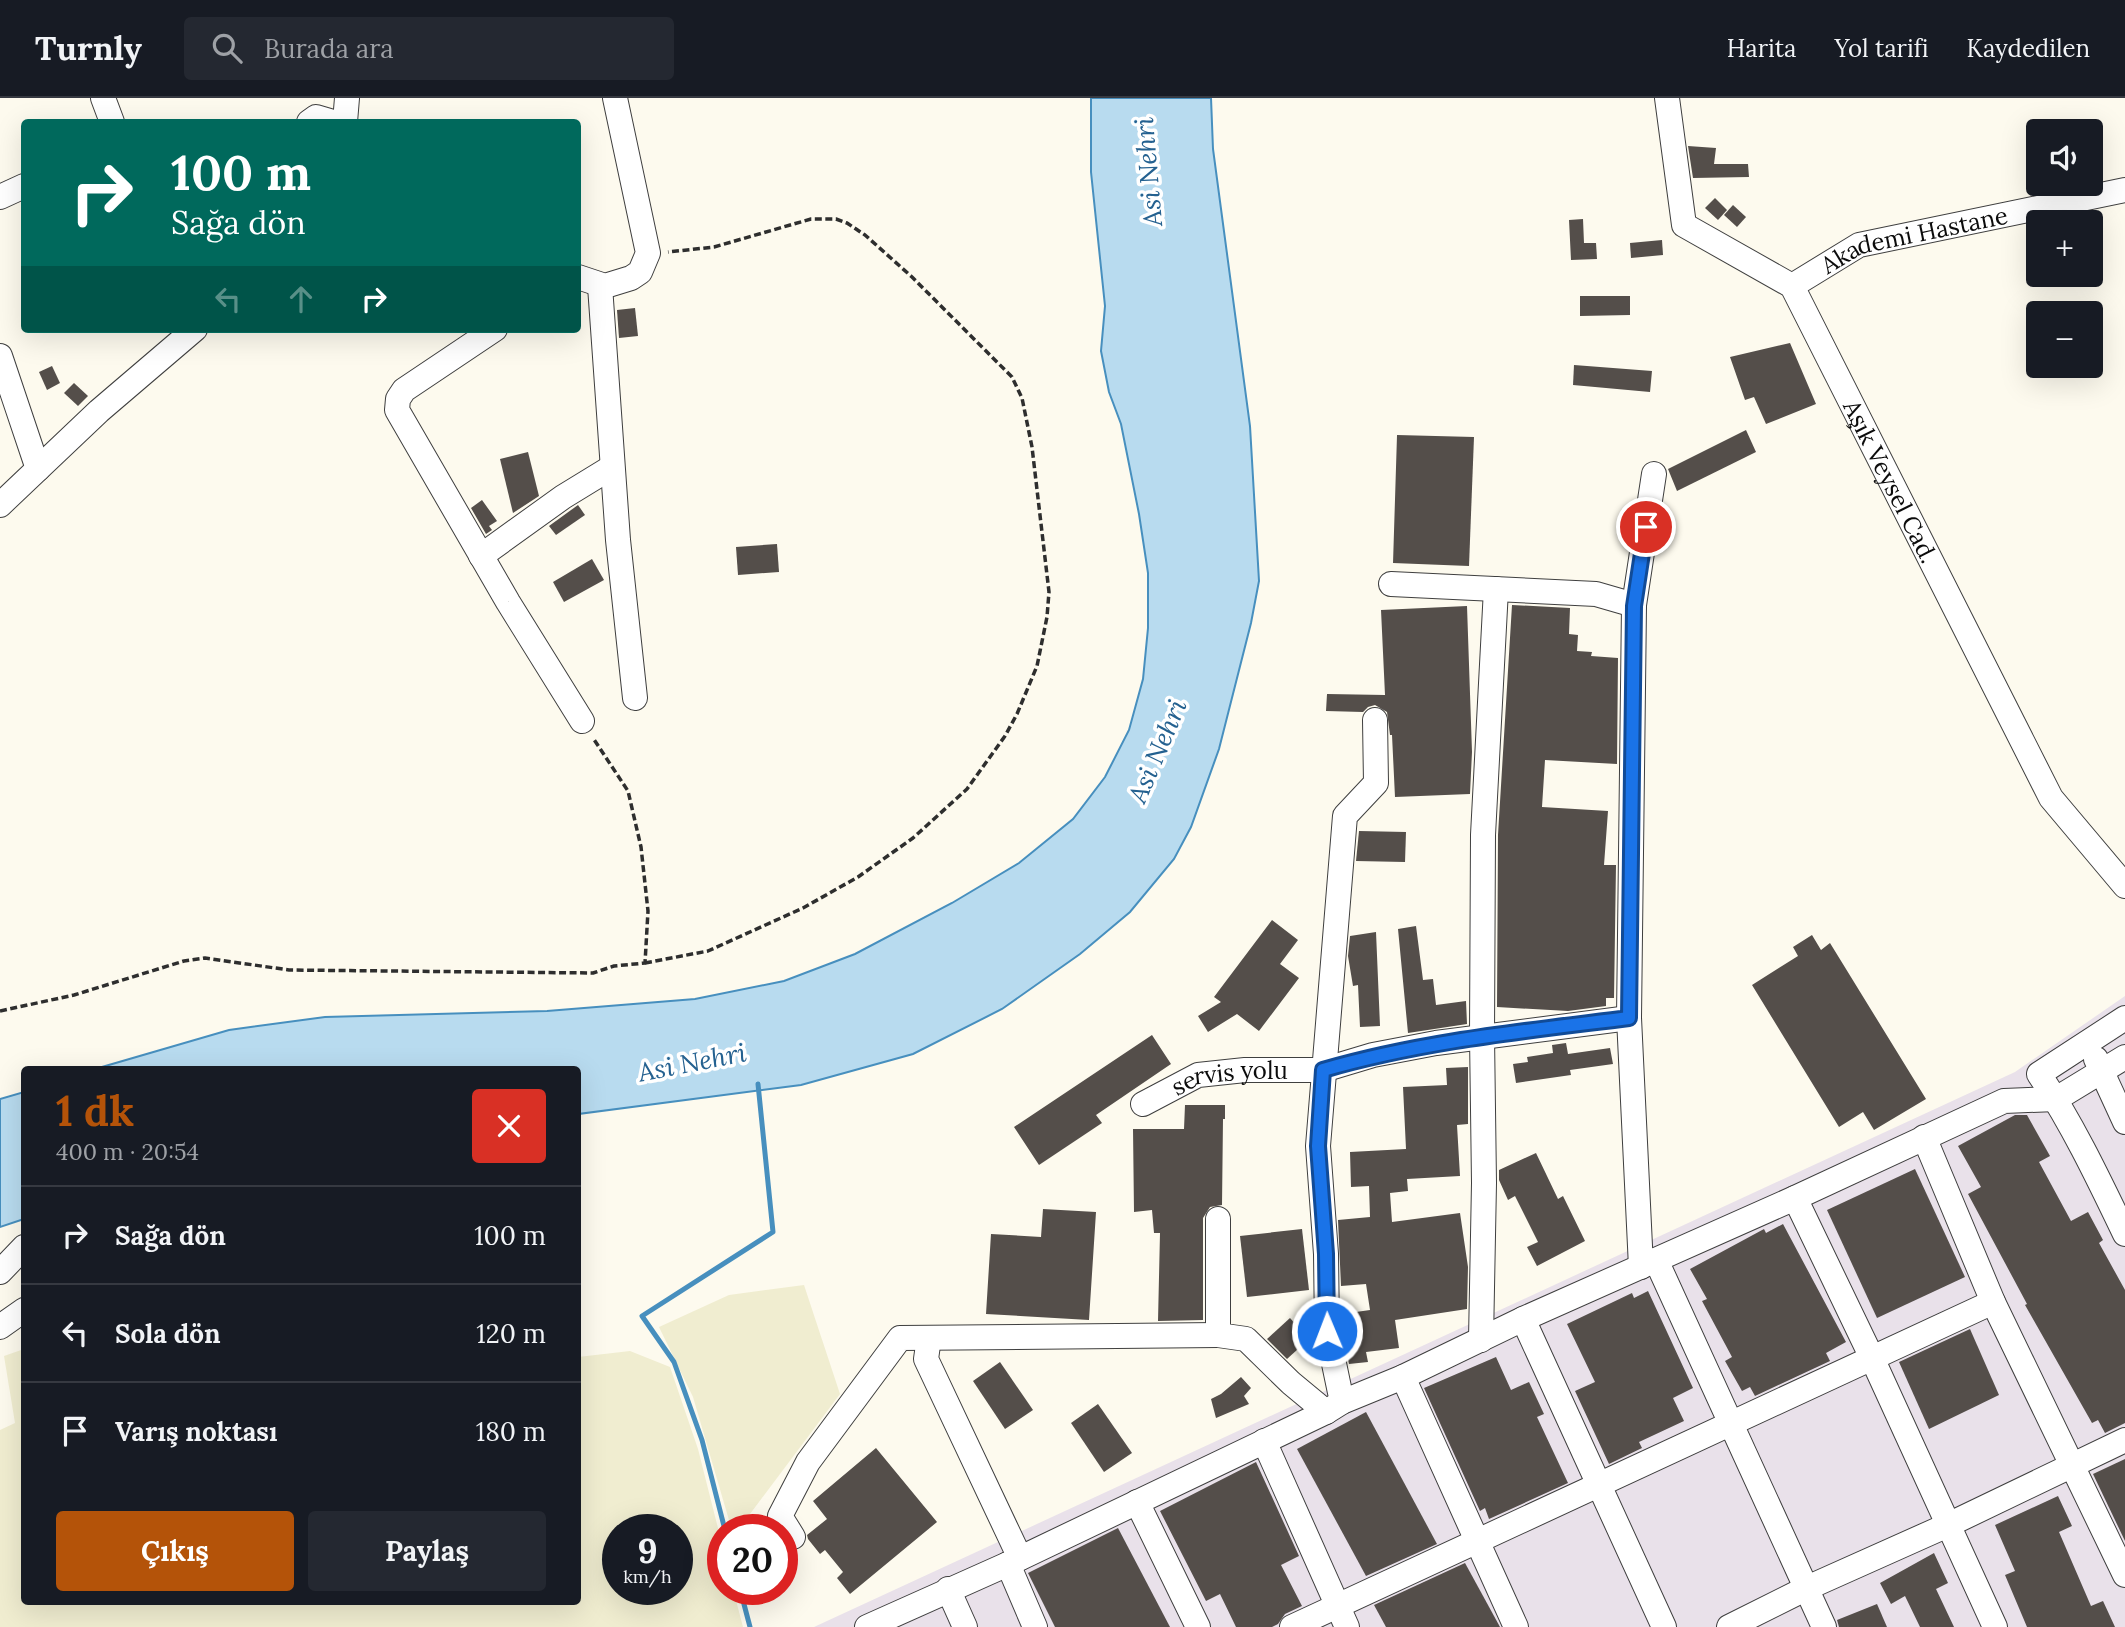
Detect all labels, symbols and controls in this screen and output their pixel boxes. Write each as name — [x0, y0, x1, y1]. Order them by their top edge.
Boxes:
search box — [184, 17, 674, 80]
text: Turnly — [35, 27, 142, 69]
icon: search — [208, 29, 246, 67]
text: Burada ara — [264, 32, 394, 65]
text: Harita — [1727, 33, 1796, 64]
text: Yol tarifi — [1834, 33, 1929, 64]
text: Kaydedilen — [1967, 33, 2090, 64]
water label: Asi Nehri — [1127, 115, 1169, 229]
map controls — [2026, 119, 2103, 378]
button: sound — [2026, 119, 2103, 196]
text: 100 m — [171, 141, 311, 203]
icon: right — [56, 147, 147, 238]
street label: Akademi Hastane — [1814, 199, 2010, 281]
text: Sağa dön — [171, 202, 306, 243]
button: + — [2026, 210, 2103, 287]
icon: left — [209, 280, 247, 318]
icon: ahead — [282, 280, 320, 318]
icon: right — [355, 280, 393, 318]
button: − — [2026, 301, 2103, 378]
street label: Aşık Veysel Cad. — [1836, 394, 1945, 568]
pin — [1616, 497, 1676, 557]
icon: arrive — [1627, 508, 1665, 546]
water label: Asi Nehri — [1120, 694, 1194, 809]
water label: Asi Nehri — [634, 1035, 749, 1089]
street label: servis yolu — [1166, 1055, 1288, 1102]
text: 1 dk — [56, 1084, 134, 1138]
button: close — [472, 1089, 546, 1163]
text: 400 m · 20:54 — [56, 1137, 199, 1166]
icon: right — [56, 1216, 94, 1254]
text: Sağa dön — [115, 1219, 226, 1252]
text: 100 m — [474, 1219, 546, 1252]
position arrow — [1290, 1294, 1364, 1368]
icon: left — [56, 1314, 94, 1352]
text: Sola dön — [115, 1317, 221, 1350]
text: 120 m — [476, 1317, 546, 1350]
icon: arrive — [56, 1412, 94, 1450]
text: Varış noktası — [115, 1415, 277, 1448]
text: 180 m — [476, 1415, 546, 1448]
button: Çıkış — [56, 1511, 294, 1591]
button: Paylaş — [308, 1511, 546, 1591]
speed limit sign: 20 — [707, 1514, 798, 1605]
text: 9 — [637, 1528, 658, 1573]
text: km/h — [623, 1565, 672, 1588]

